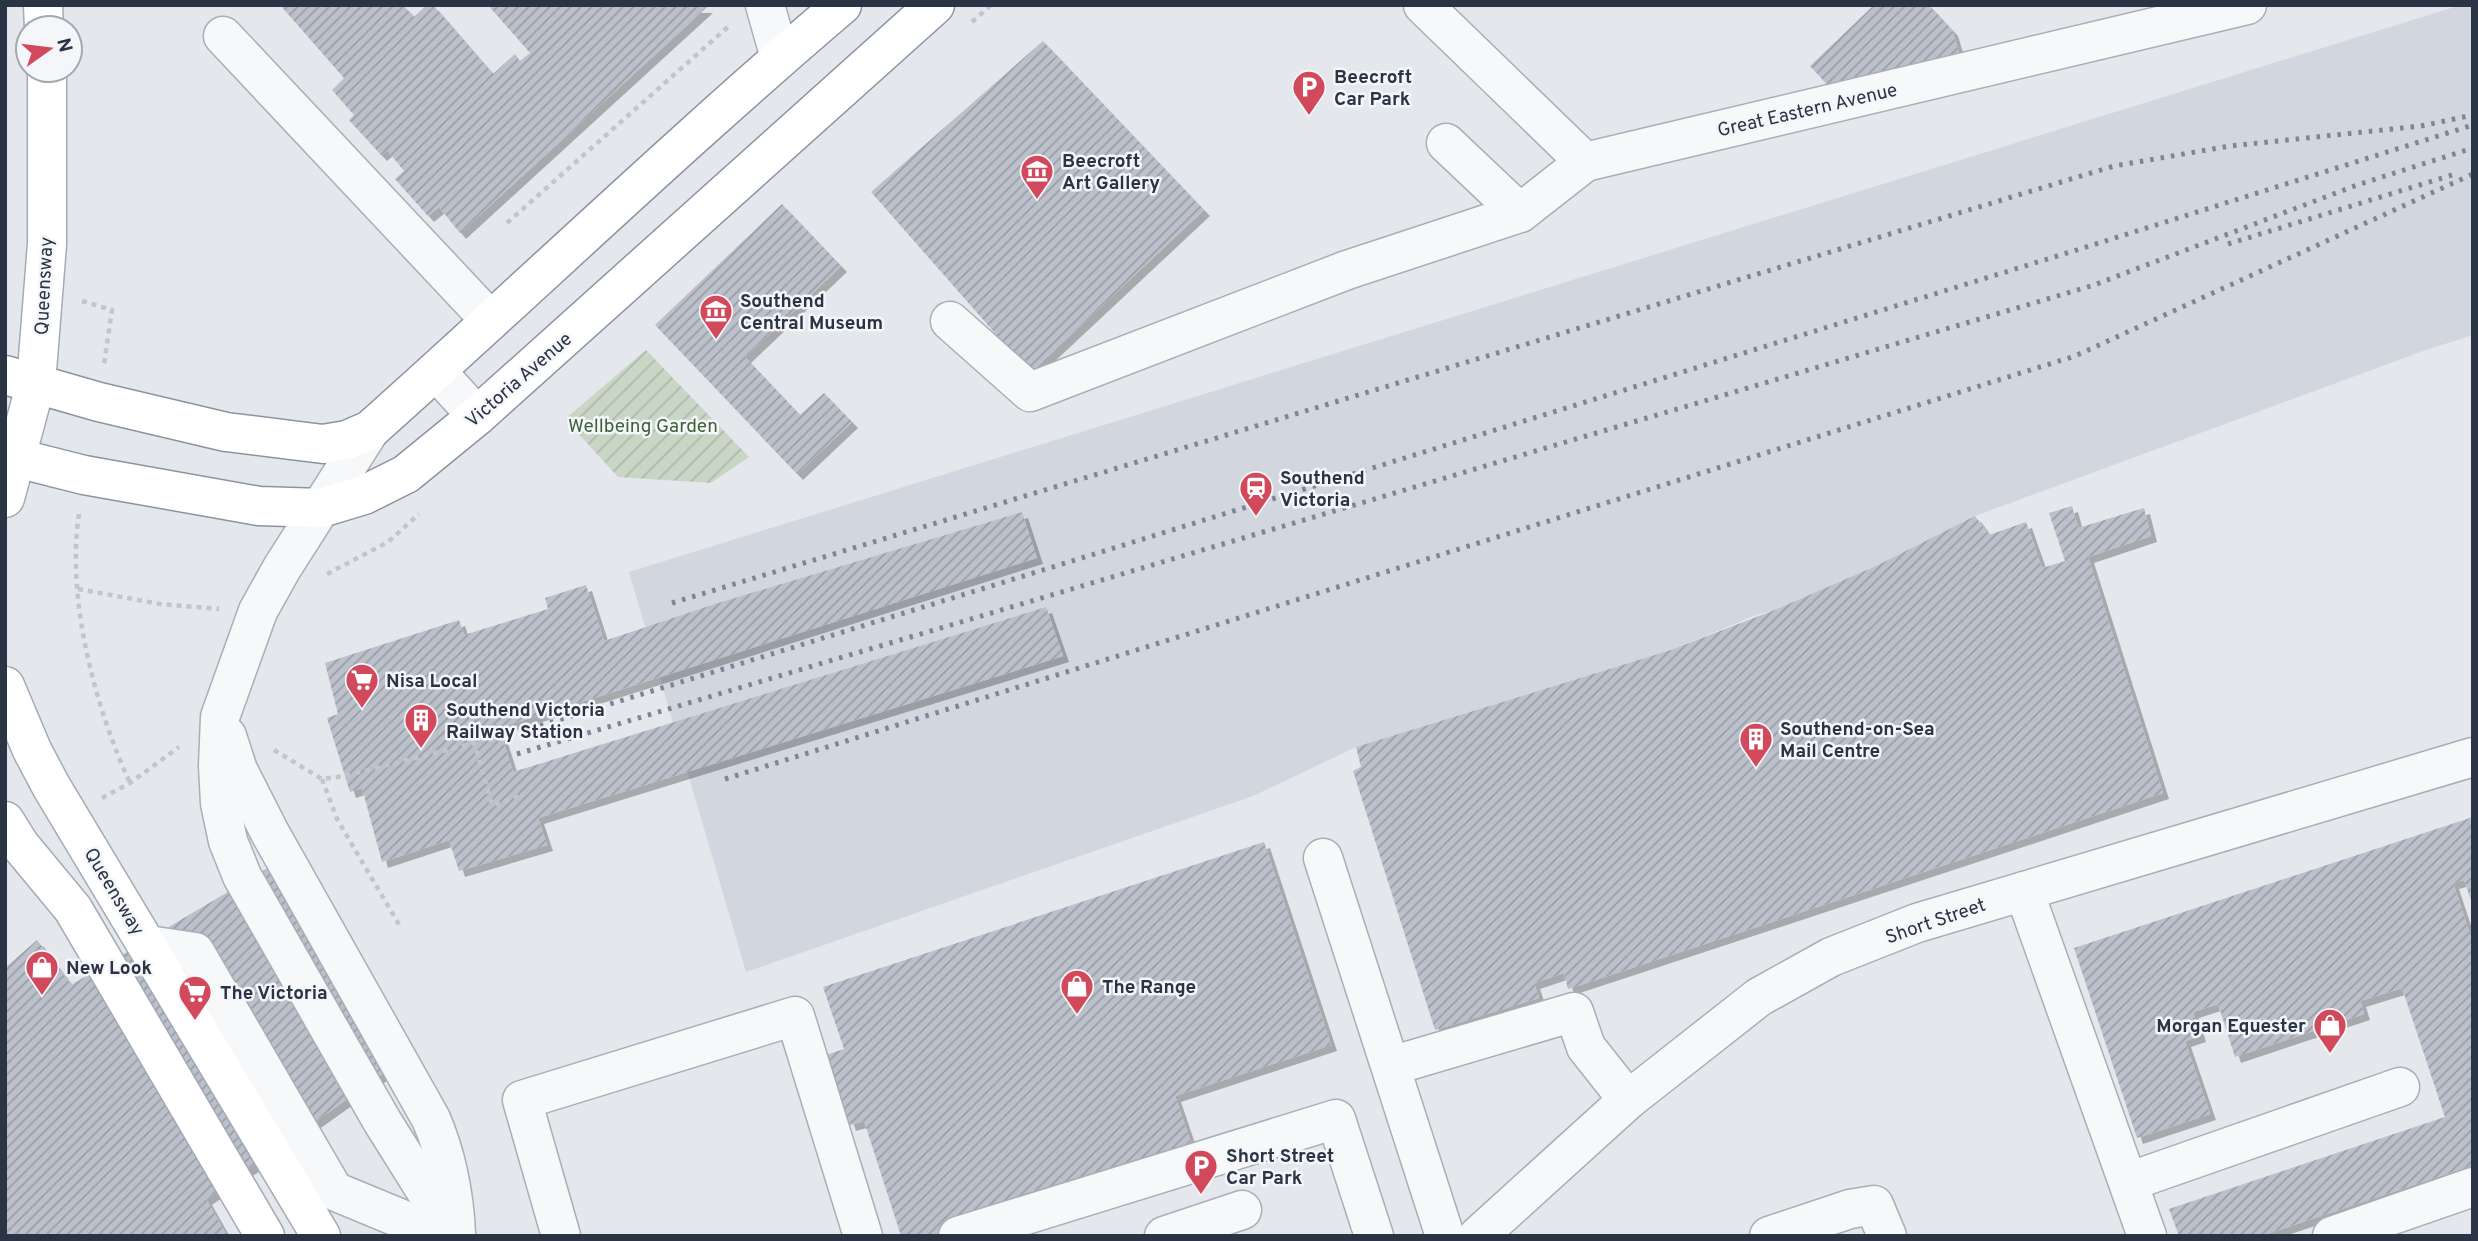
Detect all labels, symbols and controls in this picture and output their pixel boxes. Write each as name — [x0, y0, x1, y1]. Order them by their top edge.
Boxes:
north arrow — [14, 14, 84, 84]
text: N — [50, 36, 77, 55]
place label: Beecroft Car Park — [1334, 66, 1412, 112]
parking icon: Beecroft Car Park — [1290, 68, 1328, 117]
street label: Great Eastern Avenue — [1715, 79, 1900, 143]
place label: Beecroft Art Gallery — [1062, 150, 1160, 196]
museum icon: Beecroft Art Gallery — [1018, 152, 1056, 201]
street label: Queensway — [30, 236, 60, 336]
place label: Southend Central Museum — [740, 290, 883, 336]
museum icon: Southend Central Museum — [697, 292, 735, 341]
street label: Victoria Avenue — [461, 328, 578, 433]
park label: Wellbeing Garden — [568, 415, 718, 439]
place label: Southend Victoria — [1280, 467, 1365, 513]
station icon: Southend Victoria — [1237, 469, 1275, 518]
supermarket icon: Nisa Local — [343, 661, 381, 710]
place label: Nisa Local — [386, 670, 477, 694]
place label: Southend Victoria Railway Station — [446, 699, 605, 745]
building icon: Southend Victoria Railway Station — [402, 701, 440, 750]
place label: Southend-on-Sea Mail Centre — [1780, 718, 1935, 764]
building icon: Southend-on-Sea Mail Centre — [1737, 720, 1775, 769]
street label: Queensway — [78, 844, 149, 940]
street label: Short Street — [1882, 894, 1989, 950]
shop icon: New Look — [23, 948, 61, 997]
place label: New Look — [66, 957, 152, 981]
shop icon: The Range — [1058, 967, 1096, 1016]
supermarket icon: The Victoria — [176, 973, 214, 1022]
place label: The Range — [1102, 976, 1196, 1000]
place label: The Victoria — [220, 982, 328, 1006]
shop icon: Morgan Equester — [2311, 1006, 2349, 1055]
place label: Morgan Equester — [2156, 1015, 2306, 1039]
place label: Short Street Car Park — [1226, 1145, 1334, 1191]
parking icon: Short Street Car Park — [1182, 1147, 1220, 1196]

